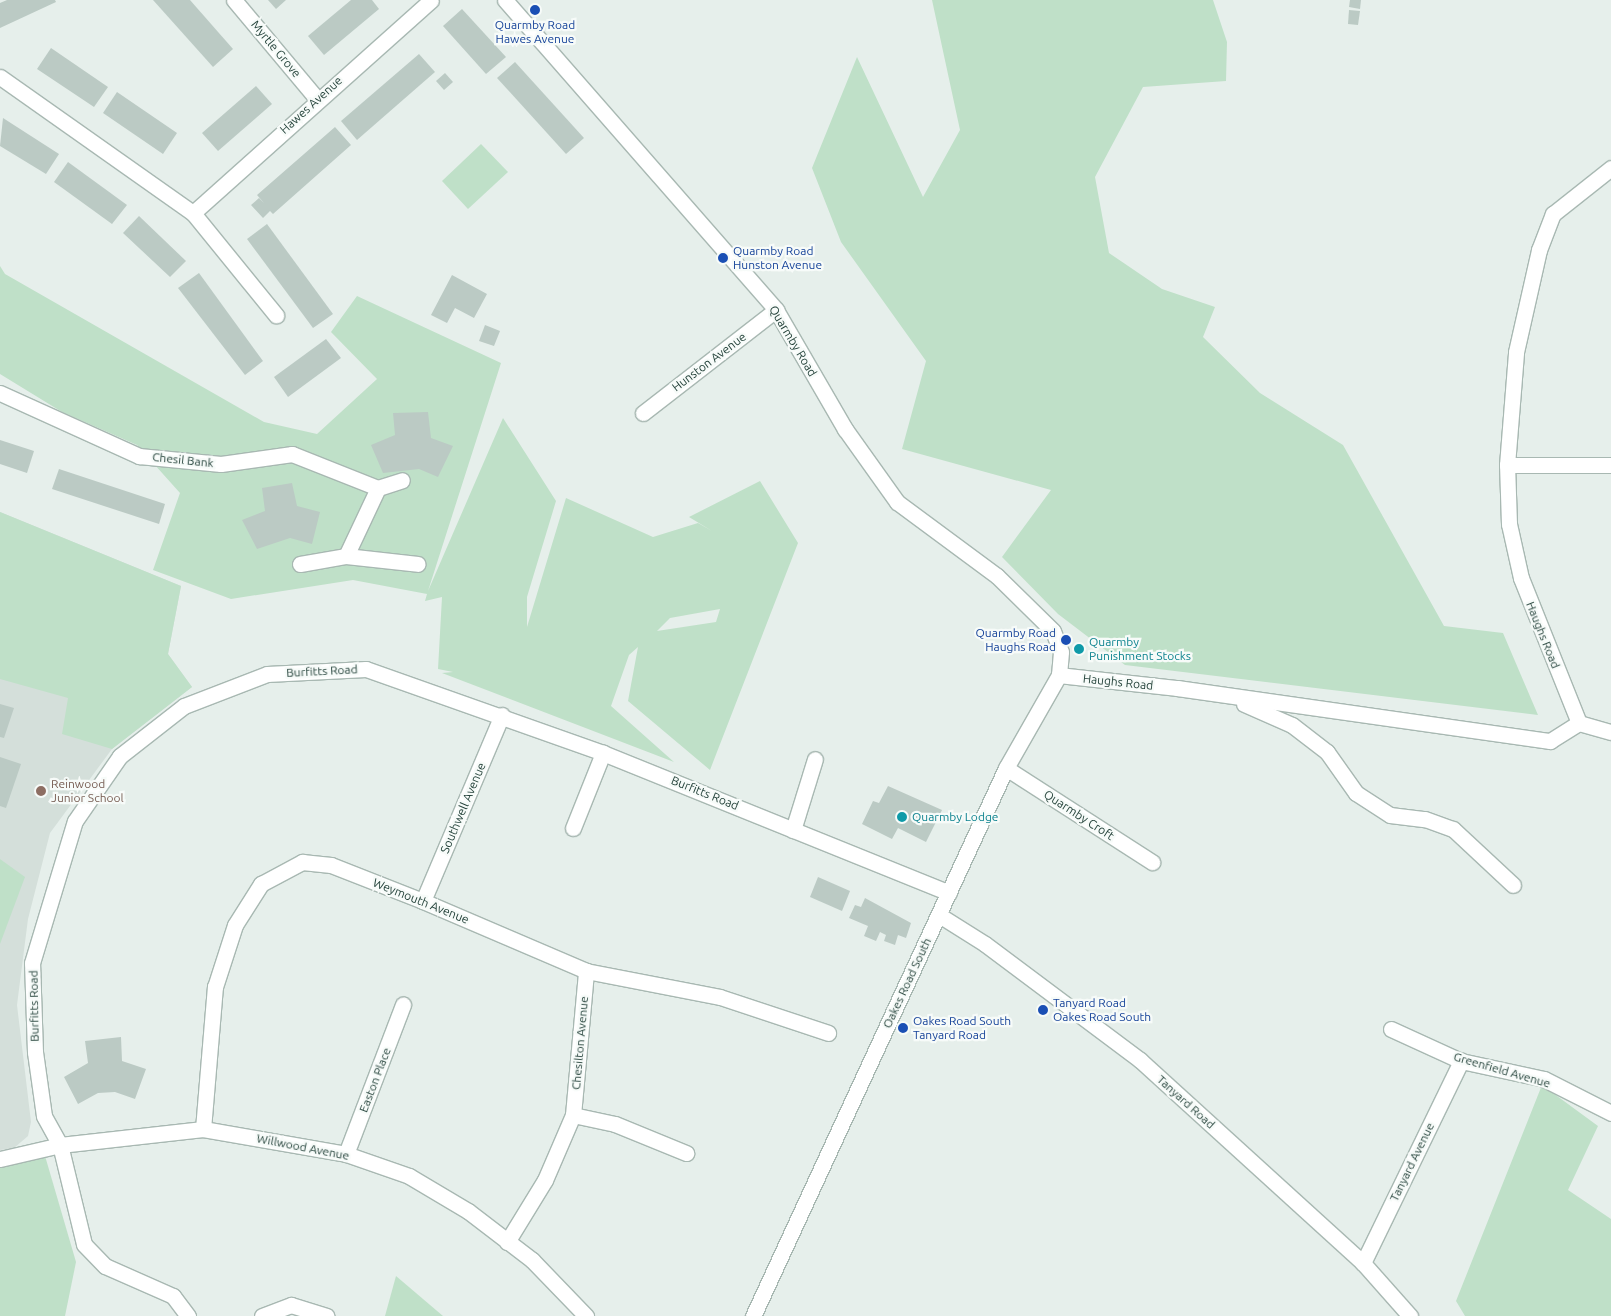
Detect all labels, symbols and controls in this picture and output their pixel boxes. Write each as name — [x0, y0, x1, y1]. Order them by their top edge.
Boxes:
marker: Quarmby Road Hawes Avenue — [529, 4, 541, 16]
street label: Myrtle Grove — [248, 18, 304, 80]
place label: Quarmby Road Hawes Avenue — [495, 18, 575, 46]
street label: Hawes Avenue — [277, 73, 345, 137]
place label: Quarmby Road Hunston Avenue — [733, 244, 822, 272]
marker: Quarmby Road Hunston Avenue — [717, 252, 729, 264]
street label: Quarmby Road — [766, 303, 820, 379]
street label: Hunston Avenue — [669, 329, 749, 395]
street label: Chesil Bank — [152, 450, 214, 470]
street label: Haughs Road — [1523, 600, 1563, 670]
place label: Quarmby Road Haughs Road — [976, 626, 1056, 654]
marker: Quarmby Road Haughs Road — [1060, 634, 1072, 646]
place label: Quarmby Punishment Stocks — [1089, 635, 1191, 663]
marker: Quarmby Punishment Stocks — [1073, 643, 1085, 655]
street label: Burfitts Road — [286, 662, 358, 680]
street label: Haughs Road — [1082, 671, 1154, 693]
street label: Southwell Avenue — [437, 760, 489, 856]
street label: Burfitts Road — [669, 773, 741, 813]
place label: Reinwood Junior School — [51, 777, 124, 805]
marker: Reinwood Junior School — [35, 785, 47, 797]
street label: Quarmby Croft — [1041, 787, 1117, 843]
place label: Quarmby Lodge — [912, 810, 998, 824]
marker: Quarmby Lodge — [896, 811, 908, 823]
street label: Weymouth Avenue — [371, 875, 471, 927]
street label: Oakes Road South — [880, 936, 934, 1030]
street label: Burfitts Road — [26, 970, 42, 1042]
street label: Chesilton Avenue — [569, 996, 591, 1090]
place label: Tanyard Road Oakes Road South — [1053, 996, 1151, 1024]
marker: Tanyard Road Oakes Road South — [1037, 1004, 1049, 1016]
place label: Oakes Road South Tanyard Road — [913, 1014, 1011, 1042]
marker: Oakes Road South Tanyard Road — [897, 1022, 909, 1034]
street label: Easton Place — [356, 1046, 394, 1114]
street label: Greenfield Avenue — [1452, 1049, 1552, 1091]
street label: Tanyard Road — [1154, 1072, 1218, 1132]
street label: Tanyard Avenue — [1387, 1120, 1437, 1204]
street label: Willwood Avenue — [255, 1131, 351, 1163]

